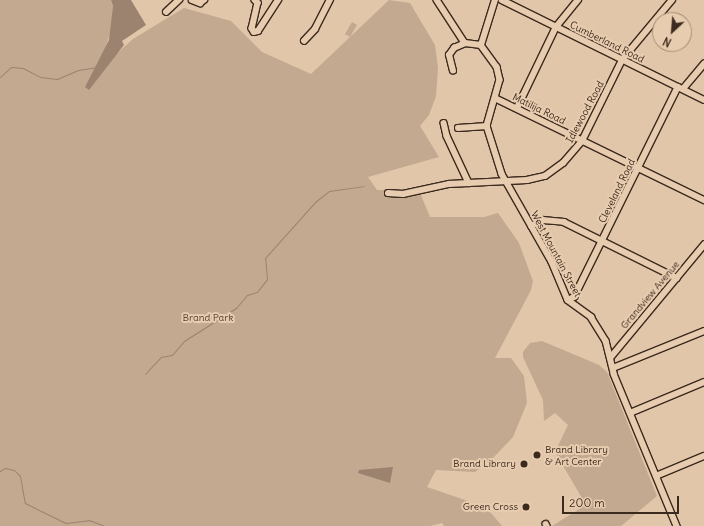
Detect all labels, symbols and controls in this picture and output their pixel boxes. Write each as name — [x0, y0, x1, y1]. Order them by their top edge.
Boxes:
north arrow — [652, 12, 692, 52]
street label: Cumberland Road — [568, 19, 646, 65]
text: N — [661, 34, 674, 50]
street label: Idlewood Road — [564, 79, 606, 145]
street label: Matilija Road — [510, 91, 568, 127]
street label: Cleveland Road — [596, 157, 638, 225]
street label: West Mountain Street — [528, 209, 584, 299]
street label: Grandview Avenue — [618, 259, 682, 331]
park label: Brand Park — [183, 312, 233, 324]
place label: Brand Library & Art Center — [545, 443, 608, 466]
marker: Brand Library & Art Center — [532, 450, 542, 460]
place label: Brand Library — [453, 458, 516, 470]
marker: Brand Library — [519, 459, 529, 469]
scale bar — [564, 488, 681, 514]
text: 200 m — [569, 495, 605, 510]
place label: Green Cross — [463, 501, 518, 513]
marker: Green Cross — [521, 502, 531, 512]

